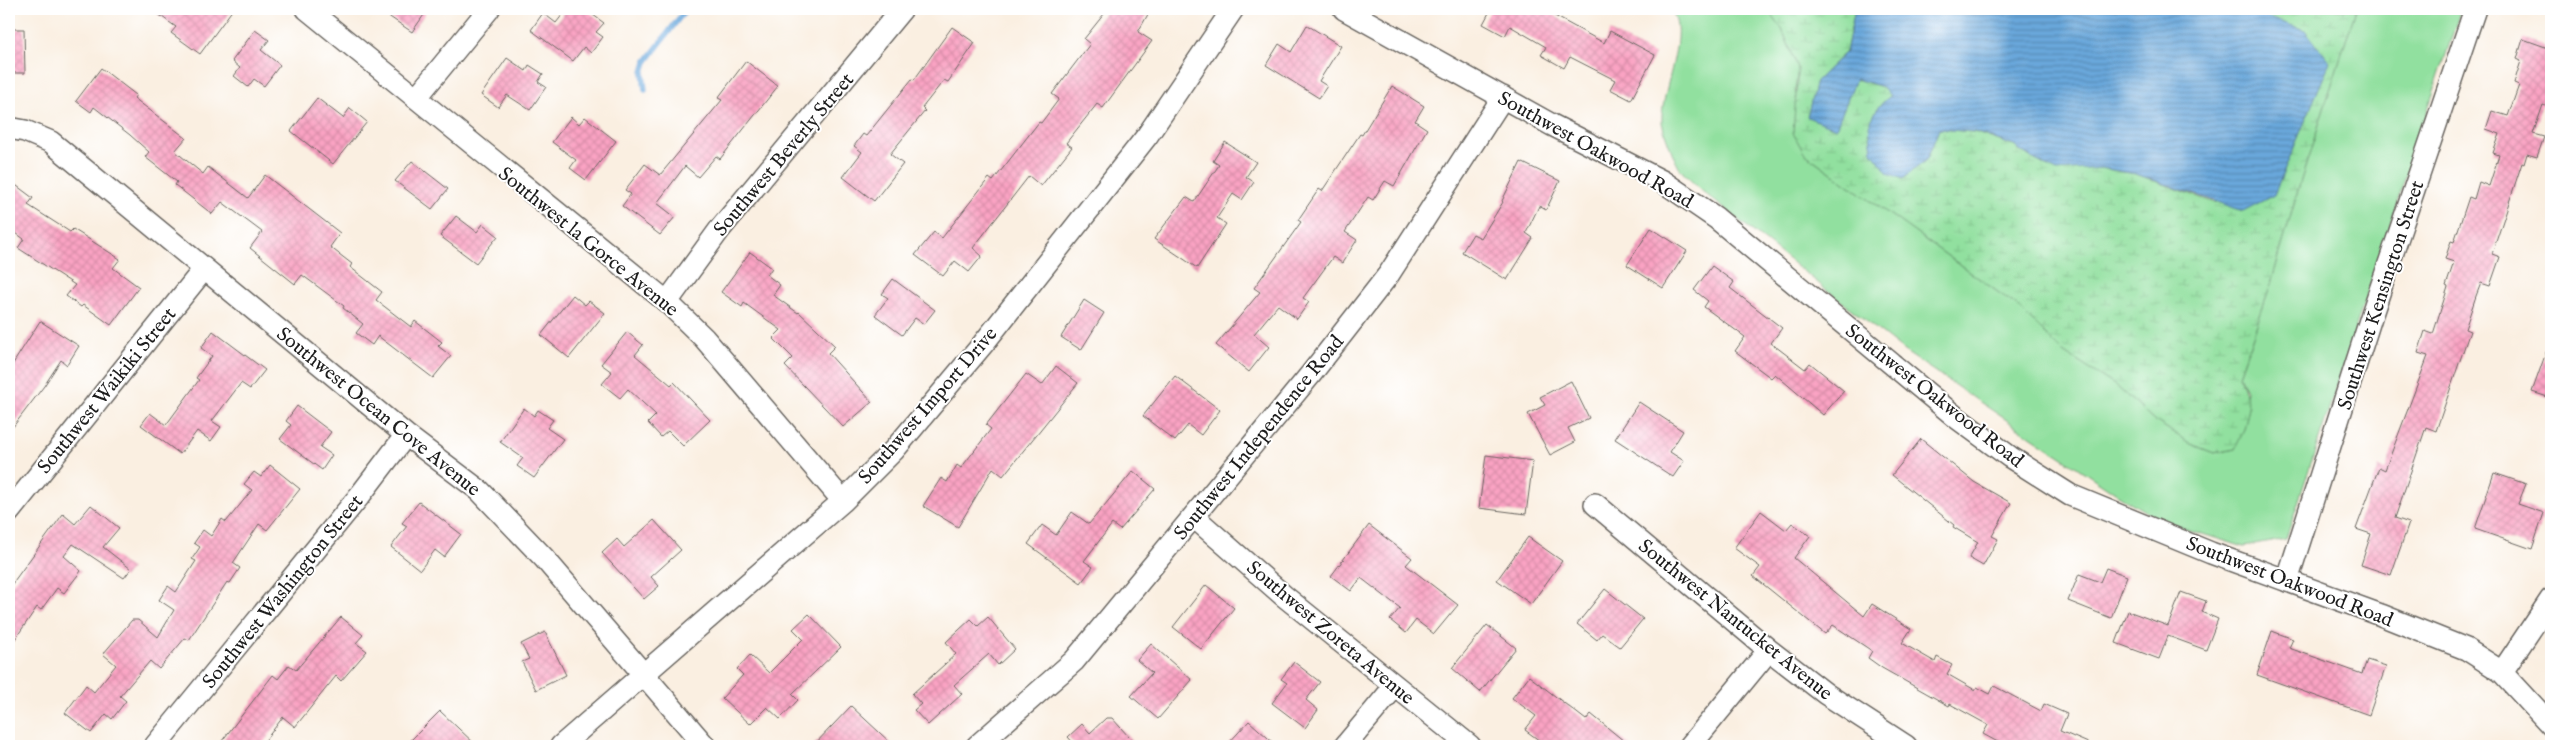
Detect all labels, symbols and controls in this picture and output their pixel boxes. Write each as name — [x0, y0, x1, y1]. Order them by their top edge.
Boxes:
street label: Southwest Beverly Street — [708, 68, 860, 242]
street label: Southwest Oakwood Road — [1493, 86, 1698, 215]
street label: Southwest la Gorce Avenue — [493, 162, 683, 323]
street label: Southwest Kensington Street — [2333, 178, 2430, 413]
street label: Southwest Waikiki Street — [32, 303, 182, 479]
street label: Southwest Oakwood Road — [1840, 319, 2029, 474]
street label: Southwest Ocean Cove Avenue — [271, 322, 485, 502]
street label: Southwest Import Drive — [853, 322, 1003, 490]
street label: Southwest Independence Road — [1169, 330, 1350, 546]
street label: Southwest Washington Street — [197, 490, 369, 694]
street label: Southwest Oakwood Road — [2182, 531, 2397, 634]
street label: Southwest Nantucket Avenue — [1633, 534, 1837, 706]
street label: Southwest Zoreta Avenue — [1241, 556, 1419, 711]

